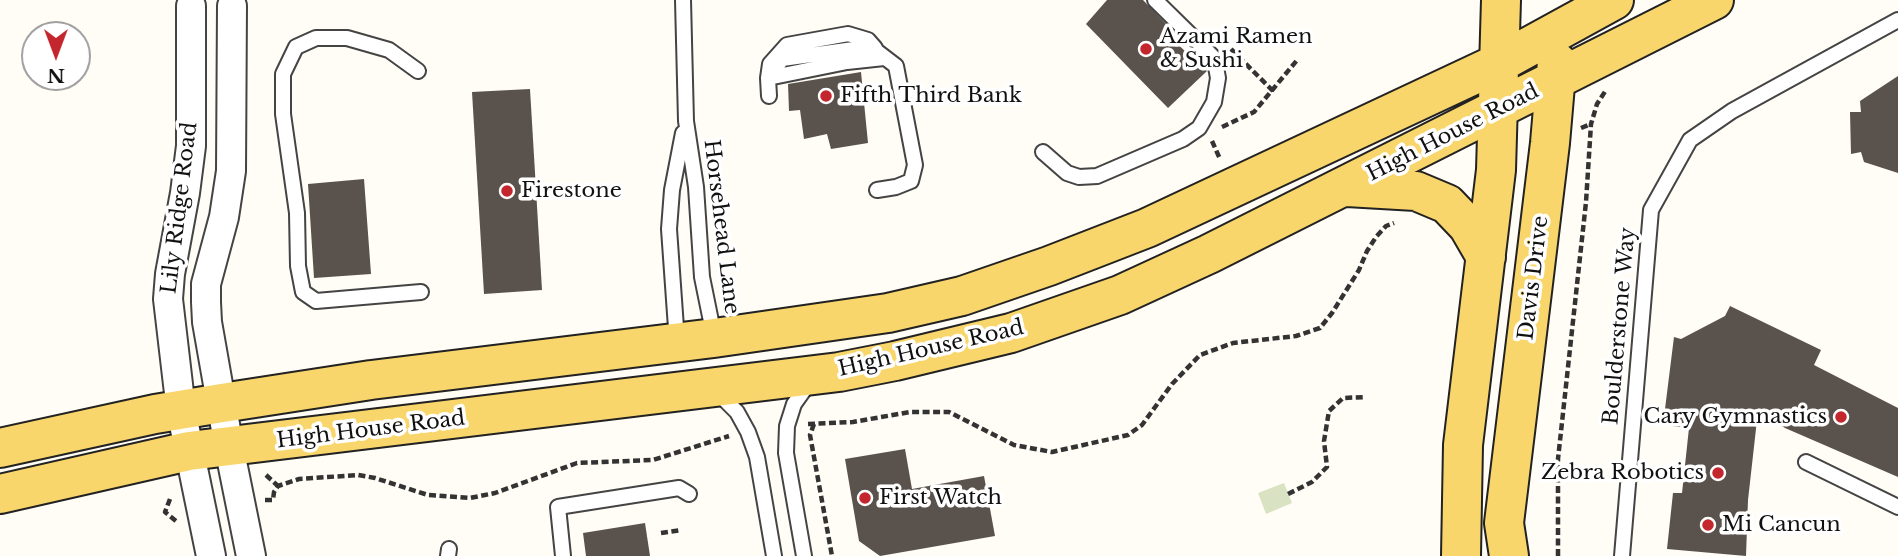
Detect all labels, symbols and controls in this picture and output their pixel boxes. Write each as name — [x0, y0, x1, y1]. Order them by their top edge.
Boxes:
north arrow — [21, 21, 91, 91]
place label: Azami Ramen & Sushi — [1160, 24, 1312, 74]
marker: Azami Ramen & Sushi — [1138, 41, 1154, 57]
text: N — [47, 64, 65, 87]
street label: High House Road — [1363, 79, 1543, 187]
place label: Fifth Third Bank — [840, 83, 1022, 109]
marker: Fifth Third Bank — [818, 88, 834, 104]
street label: Lily Ridge Road — [157, 121, 203, 295]
street label: Horsehead Lane — [698, 138, 744, 316]
place label: Firestone — [521, 178, 622, 204]
marker: Firestone — [499, 183, 515, 199]
street label: Davis Drive — [1514, 214, 1554, 342]
street label: Boulderstone Way — [1599, 226, 1641, 426]
street label: High House Road — [836, 315, 1026, 383]
place label: Cary Gymnastics — [1644, 404, 1827, 430]
street label: High House Road — [275, 406, 467, 454]
marker: Cary Gymnastics — [1833, 409, 1849, 425]
place label: Zebra Robotics — [1541, 460, 1704, 486]
marker: Zebra Robotics — [1710, 465, 1726, 481]
place label: First Watch — [879, 485, 1002, 511]
marker: First Watch — [857, 490, 873, 506]
place label: Mi Cancun — [1722, 512, 1841, 538]
marker: Mi Cancun — [1700, 517, 1716, 533]

